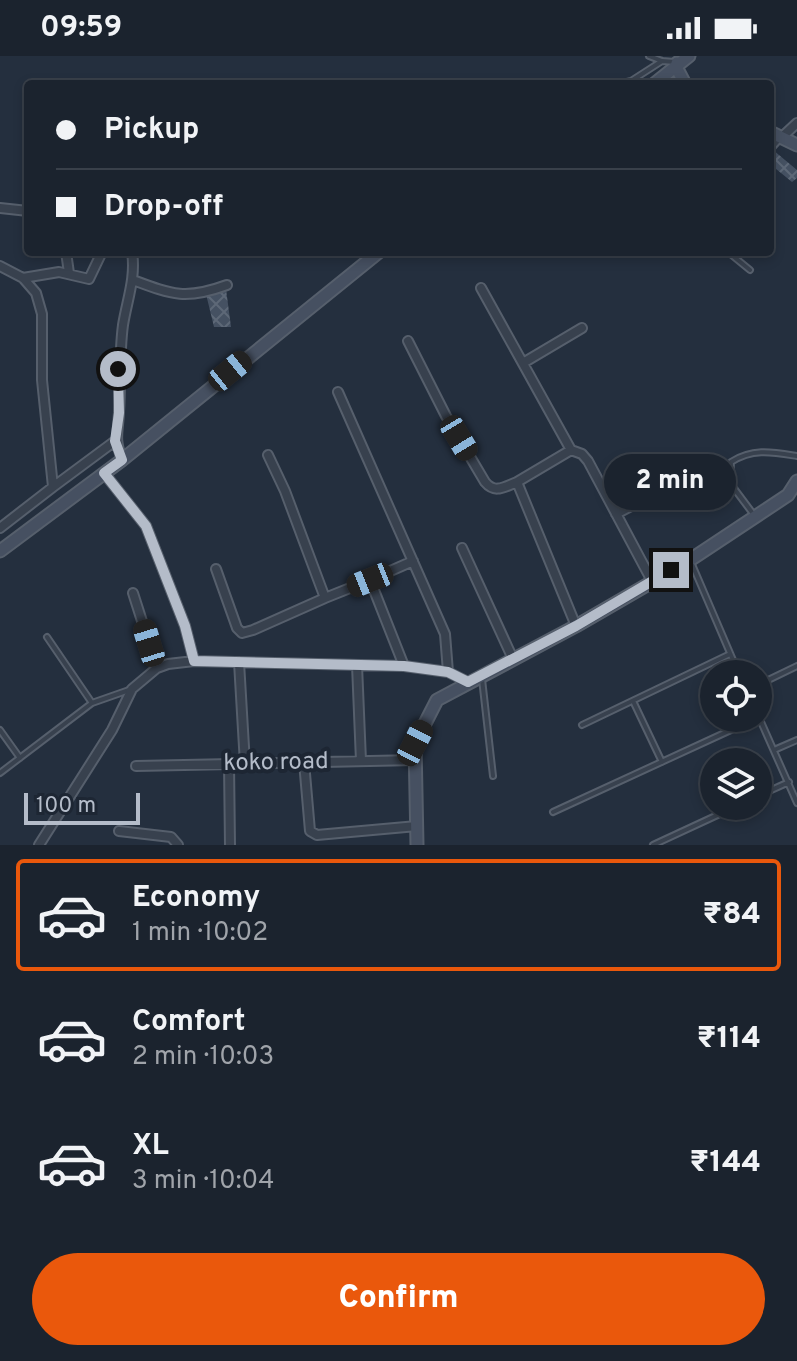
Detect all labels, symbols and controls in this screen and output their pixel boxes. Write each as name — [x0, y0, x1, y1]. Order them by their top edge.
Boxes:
text: 09:59 — [40, 10, 122, 47]
text: Pickup — [104, 112, 199, 149]
text: Drop-off — [104, 189, 223, 226]
car — [204, 347, 256, 395]
route start — [100, 351, 136, 387]
car — [436, 411, 482, 465]
callout: 2 min — [605, 454, 737, 510]
text: 2 min — [636, 465, 704, 498]
route end — [653, 552, 689, 588]
car — [343, 560, 397, 600]
car — [131, 617, 167, 669]
map controls — [700, 660, 772, 820]
button: locate — [700, 660, 772, 732]
car — [393, 716, 437, 770]
street label: koko road — [223, 747, 329, 779]
button: layers — [700, 748, 772, 820]
scale bar — [24, 789, 140, 825]
text: 100 m — [36, 793, 96, 820]
icon: car — [36, 879, 108, 951]
text: Economy — [132, 880, 260, 917]
text: ₹84 — [703, 897, 761, 934]
text: 1 min · 10:02 — [132, 917, 268, 950]
icon: car — [36, 1003, 108, 1075]
text: Comfort — [132, 1004, 245, 1041]
text: ₹114 — [697, 1021, 761, 1058]
text: 2 min · 10:03 — [132, 1041, 274, 1074]
icon: car — [36, 1127, 108, 1199]
text: XL — [132, 1128, 169, 1165]
text: ₹144 — [690, 1145, 761, 1182]
text: 3 min · 10:04 — [132, 1165, 274, 1198]
button: Confirm — [32, 1253, 765, 1345]

